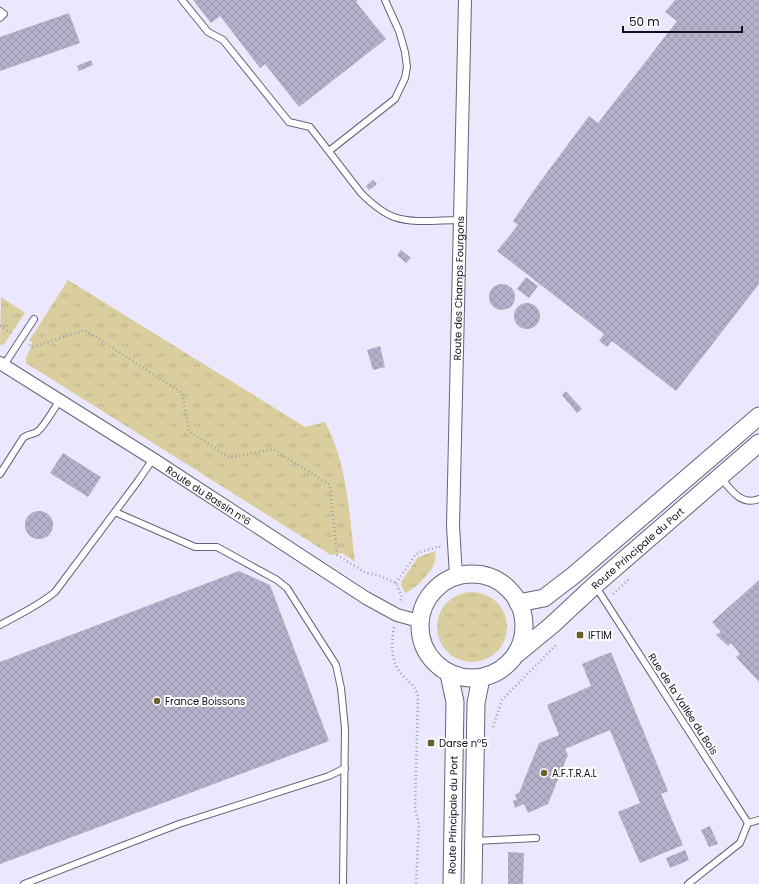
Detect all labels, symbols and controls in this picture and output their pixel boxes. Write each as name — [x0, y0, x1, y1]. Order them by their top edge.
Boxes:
scale bar — [623, 8, 742, 34]
text: 50 m — [629, 13, 660, 30]
street label: Route des Champs Fourgons — [449, 216, 468, 361]
street label: Route du Bassin n°6 — [163, 462, 254, 529]
street label: Route Principale du Port — [588, 503, 688, 593]
place label: IFTIM — [588, 628, 612, 643]
marker: IFTIM — [575, 630, 585, 640]
street label: Rue de la Vallée du Bois — [644, 650, 722, 758]
place label: France Boissons — [165, 694, 245, 709]
marker: France Boissons — [152, 696, 162, 706]
place label: Darse n°5 — [439, 736, 487, 751]
marker: Darse n°5 — [426, 738, 436, 748]
street label: Route Principale du Port — [444, 755, 462, 874]
place label: A.F.T.R.A.L — [552, 766, 598, 781]
marker: A.F.T.R.A.L — [539, 768, 549, 778]

